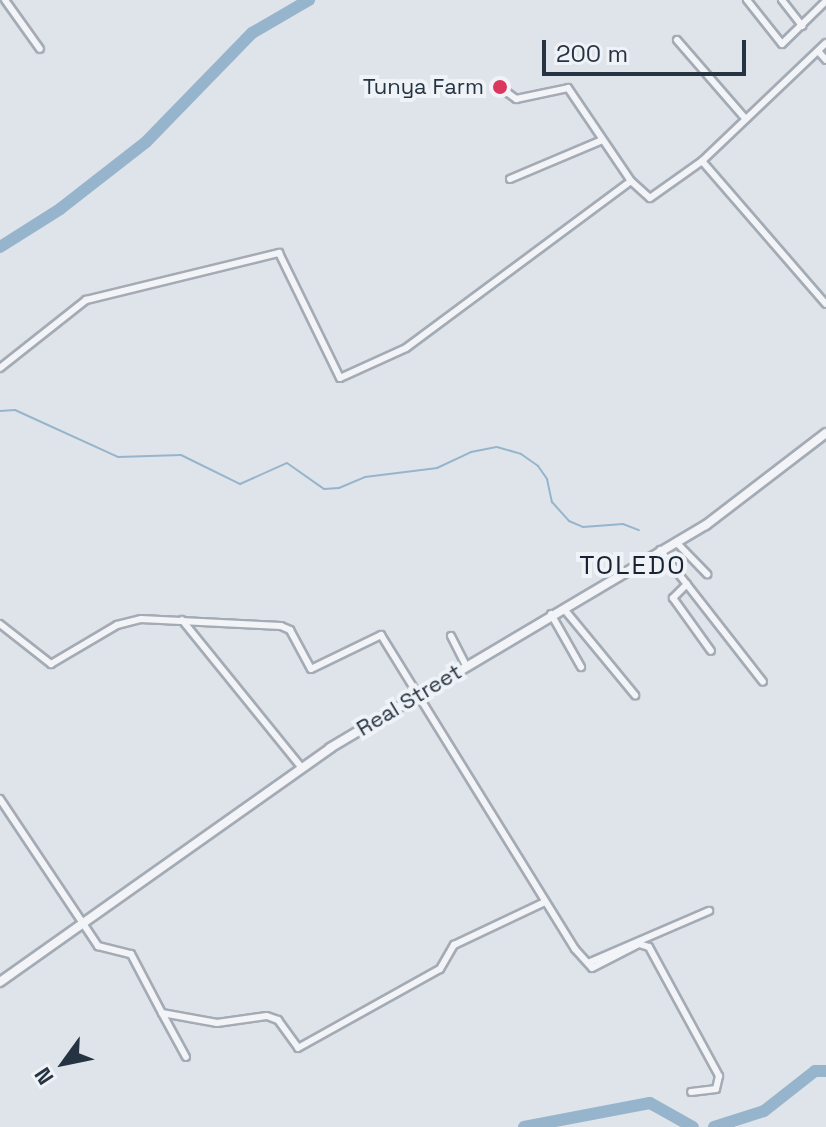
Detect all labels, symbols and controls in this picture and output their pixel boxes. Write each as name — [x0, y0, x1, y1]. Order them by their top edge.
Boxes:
scale bar — [546, 24, 750, 74]
text: 200 m — [556, 38, 628, 69]
place label: Tunya Farm — [363, 74, 484, 100]
marker: Tunya Farm — [491, 78, 509, 96]
district label: TOLEDO — [579, 550, 687, 582]
street label: Real Street — [352, 658, 466, 742]
north arrow — [24, 1023, 104, 1103]
text: N — [28, 1062, 60, 1090]

